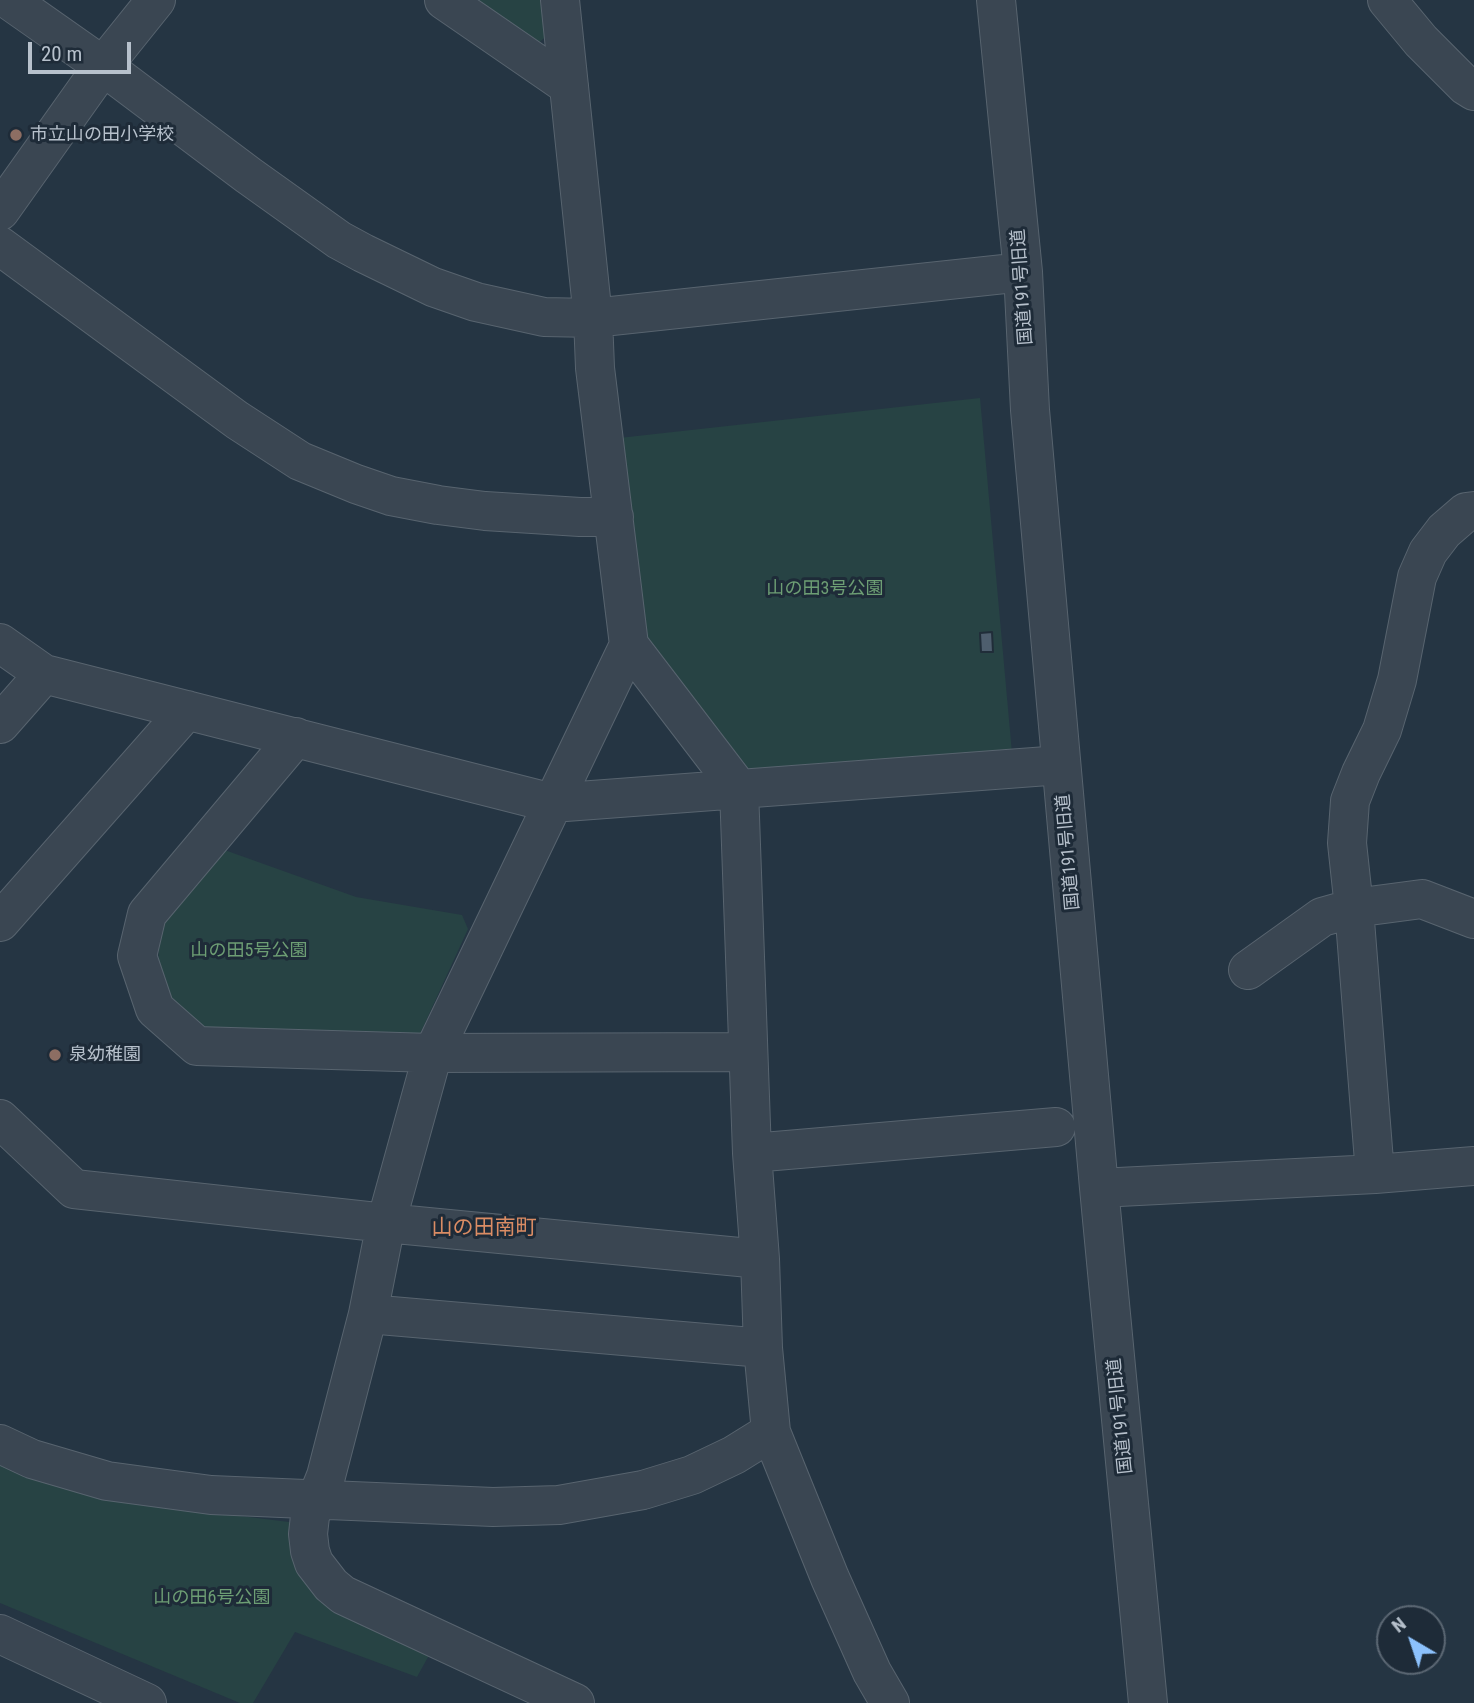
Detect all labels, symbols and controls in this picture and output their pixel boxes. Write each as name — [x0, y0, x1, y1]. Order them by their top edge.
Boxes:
scale bar — [32, 28, 135, 72]
text: 20 m — [41, 42, 82, 66]
place label: 市立山の田小学校 — [30, 124, 174, 146]
marker: 市立山の田小学校 — [8, 127, 24, 143]
street label: 国道191号旧道 — [1008, 228, 1038, 346]
park label: 山の田3号公園 — [767, 578, 883, 600]
street label: 国道191号旧道 — [1053, 793, 1085, 911]
park label: 山の田5号公園 — [191, 940, 307, 962]
place label: 泉幼稚園 — [69, 1044, 141, 1066]
marker: 泉幼稚園 — [47, 1047, 63, 1063]
district label: 山の田南町 — [432, 1216, 536, 1242]
street label: 国道191号旧道 — [1104, 1357, 1138, 1475]
park label: 山の田6号公園 — [154, 1587, 270, 1609]
north arrow — [1376, 1605, 1446, 1675]
text: N — [1387, 1612, 1410, 1637]

